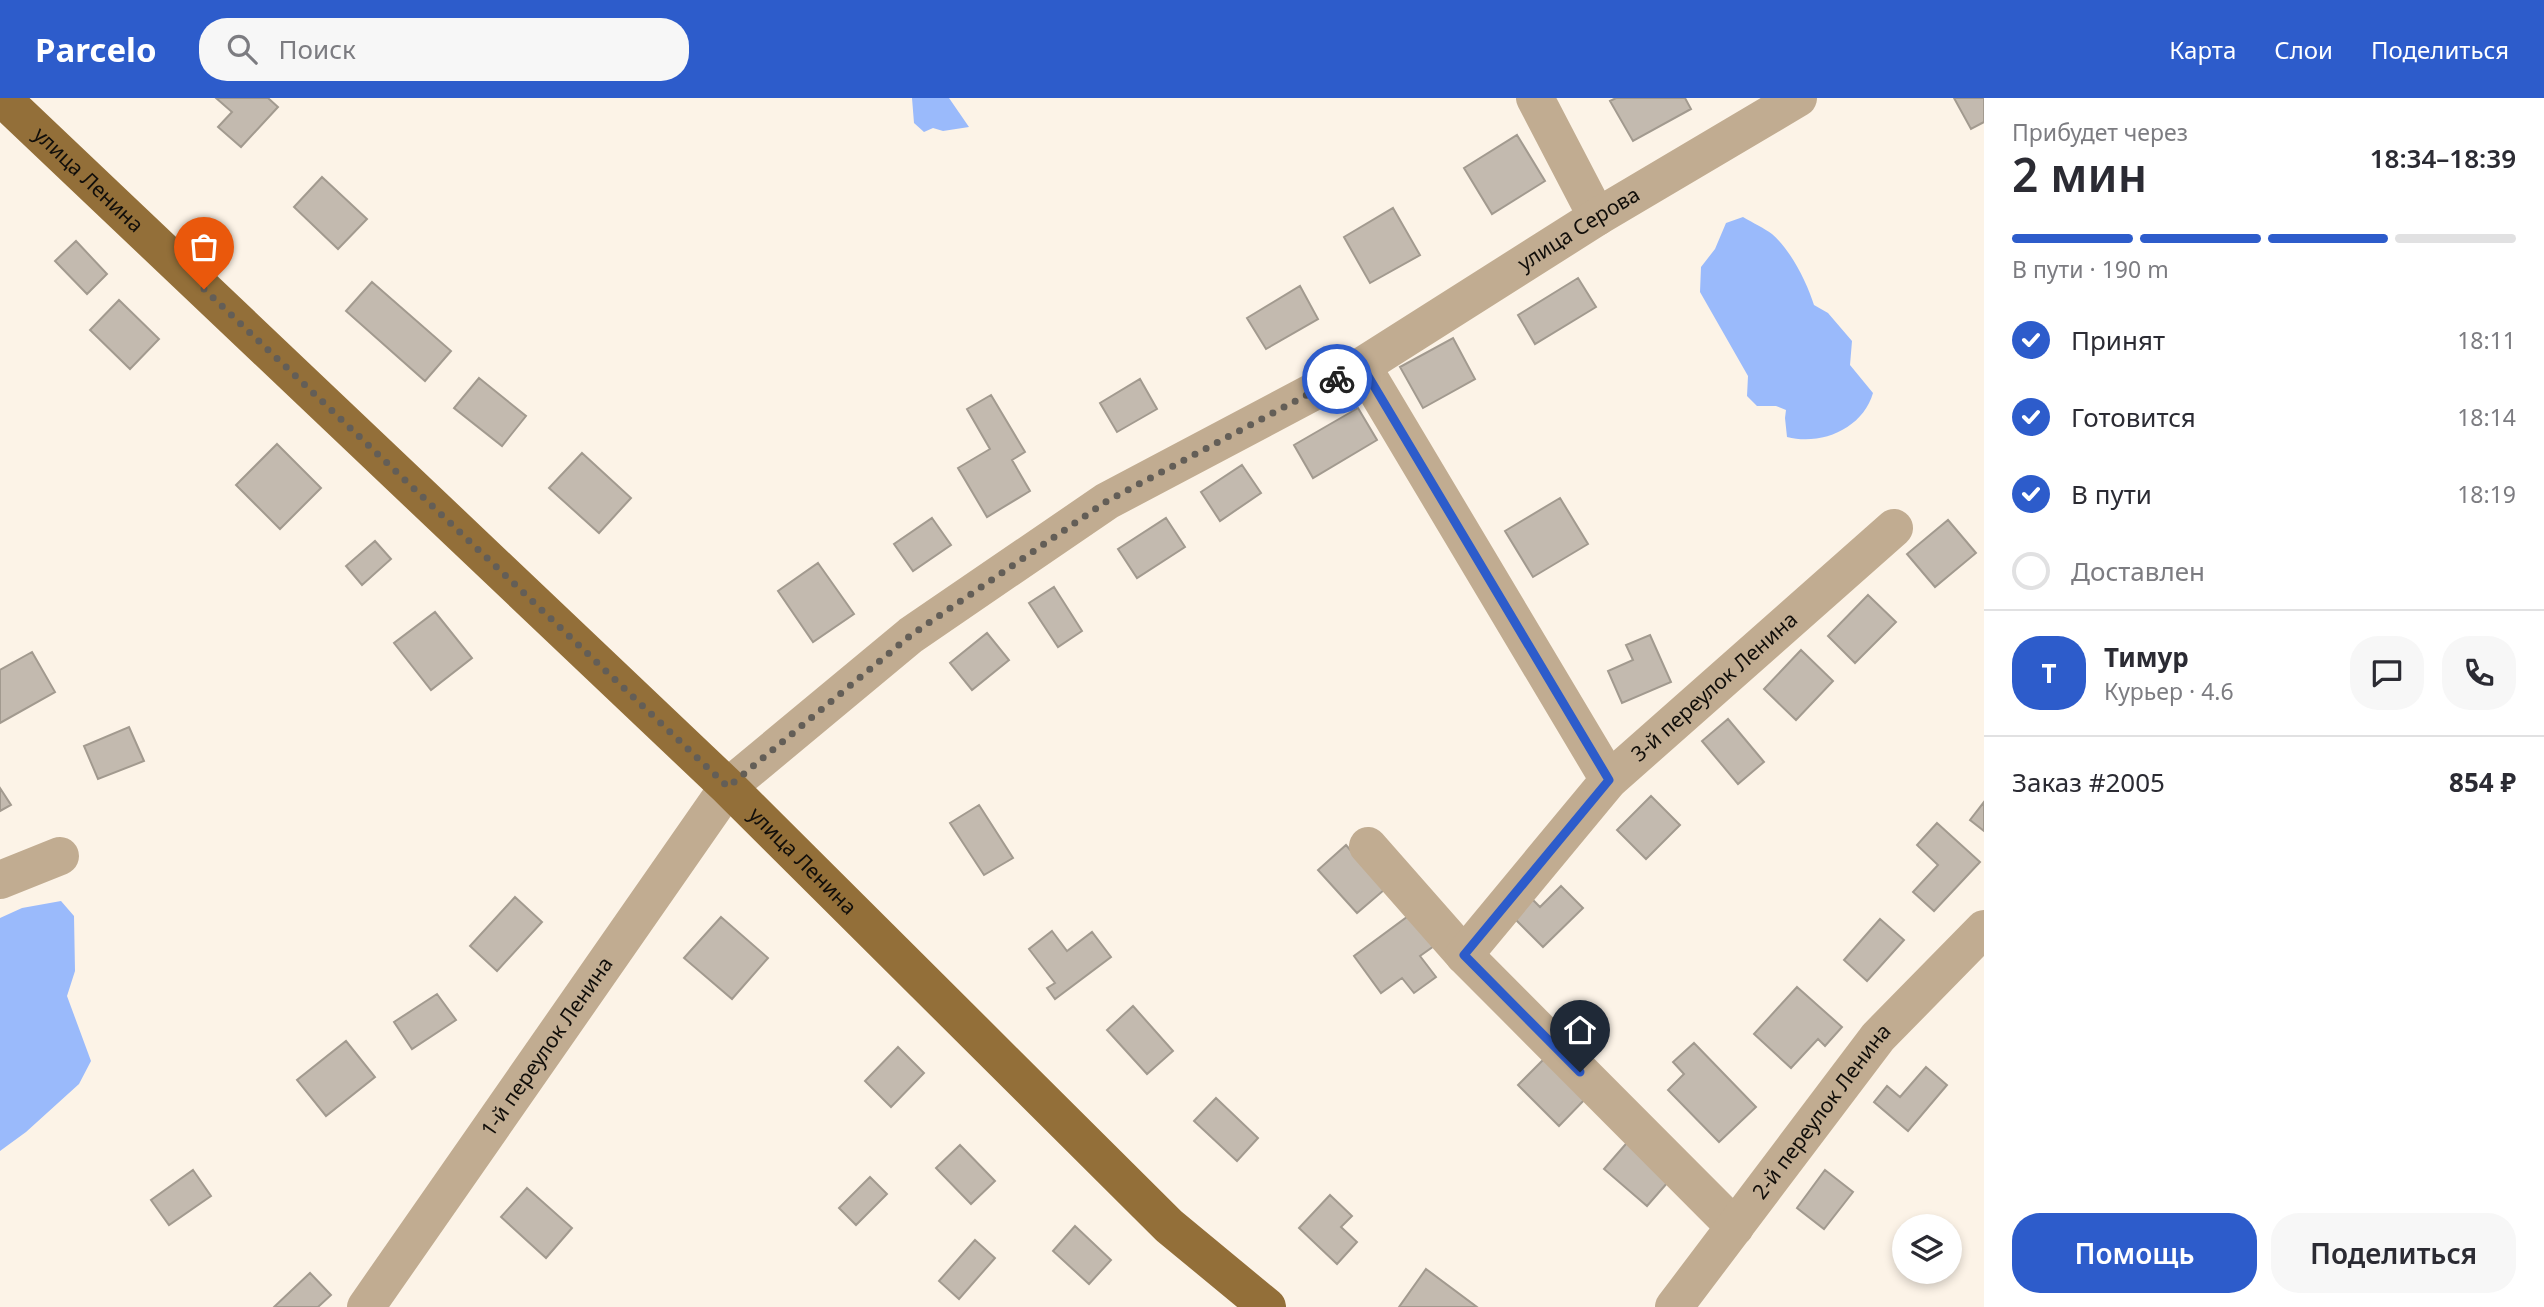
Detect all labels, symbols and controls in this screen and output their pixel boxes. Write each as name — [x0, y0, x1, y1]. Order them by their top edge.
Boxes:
search box — [199, 18, 689, 81]
text: Parcelo — [35, 27, 157, 72]
icon: search — [223, 30, 261, 68]
text: Поиск — [279, 31, 356, 67]
text: Карта — [2169, 33, 2236, 66]
text: Слои — [2274, 33, 2333, 66]
text: Поделиться — [2371, 33, 2509, 66]
text: Прибудет через — [2012, 116, 2188, 148]
street label: улица Ленина — [28, 120, 150, 238]
text: 18:34–18:39 — [2370, 140, 2516, 176]
text: 2 мин — [2012, 143, 2147, 205]
street label: улица Серова — [1512, 180, 1645, 277]
pin — [174, 217, 234, 289]
icon: bag — [185, 228, 223, 266]
text: В пути · 190 m — [2012, 253, 2169, 285]
icon: check — [2012, 321, 2050, 359]
text: Принят — [2071, 322, 2165, 358]
text: 18:11 — [2457, 324, 2516, 356]
courier — [1302, 344, 1372, 414]
icon: bike — [1318, 360, 1356, 398]
icon: check — [2012, 398, 2050, 436]
text: Готовится — [2071, 399, 2196, 435]
text: 18:14 — [2457, 401, 2516, 433]
icon: check — [2012, 475, 2050, 513]
text: В пути — [2071, 476, 2152, 512]
text: 18:19 — [2457, 478, 2516, 510]
text: Доставлен — [2071, 553, 2205, 589]
street label: 3-й переулок Ленина — [1625, 605, 1803, 767]
button: chat — [2350, 636, 2424, 710]
button: phone — [2442, 636, 2516, 710]
text: Тимур — [2104, 639, 2189, 675]
text: Т — [2041, 655, 2057, 691]
text: Курьер · 4.6 — [2104, 675, 2234, 707]
text: Заказ #2005 — [2012, 764, 2165, 800]
text: 854 ₽ — [2449, 764, 2516, 800]
street label: улица Ленина — [743, 800, 863, 920]
street label: 1-й переулок Ленина — [474, 951, 619, 1142]
pin — [1550, 1000, 1610, 1072]
icon: home — [1561, 1011, 1599, 1049]
street label: 2-й переулок Ленина — [1745, 1017, 1897, 1204]
button: Помощь — [2012, 1213, 2257, 1293]
button: Поделиться — [2271, 1213, 2516, 1293]
map controls — [1892, 1214, 1962, 1284]
button: layers — [1892, 1214, 1962, 1284]

